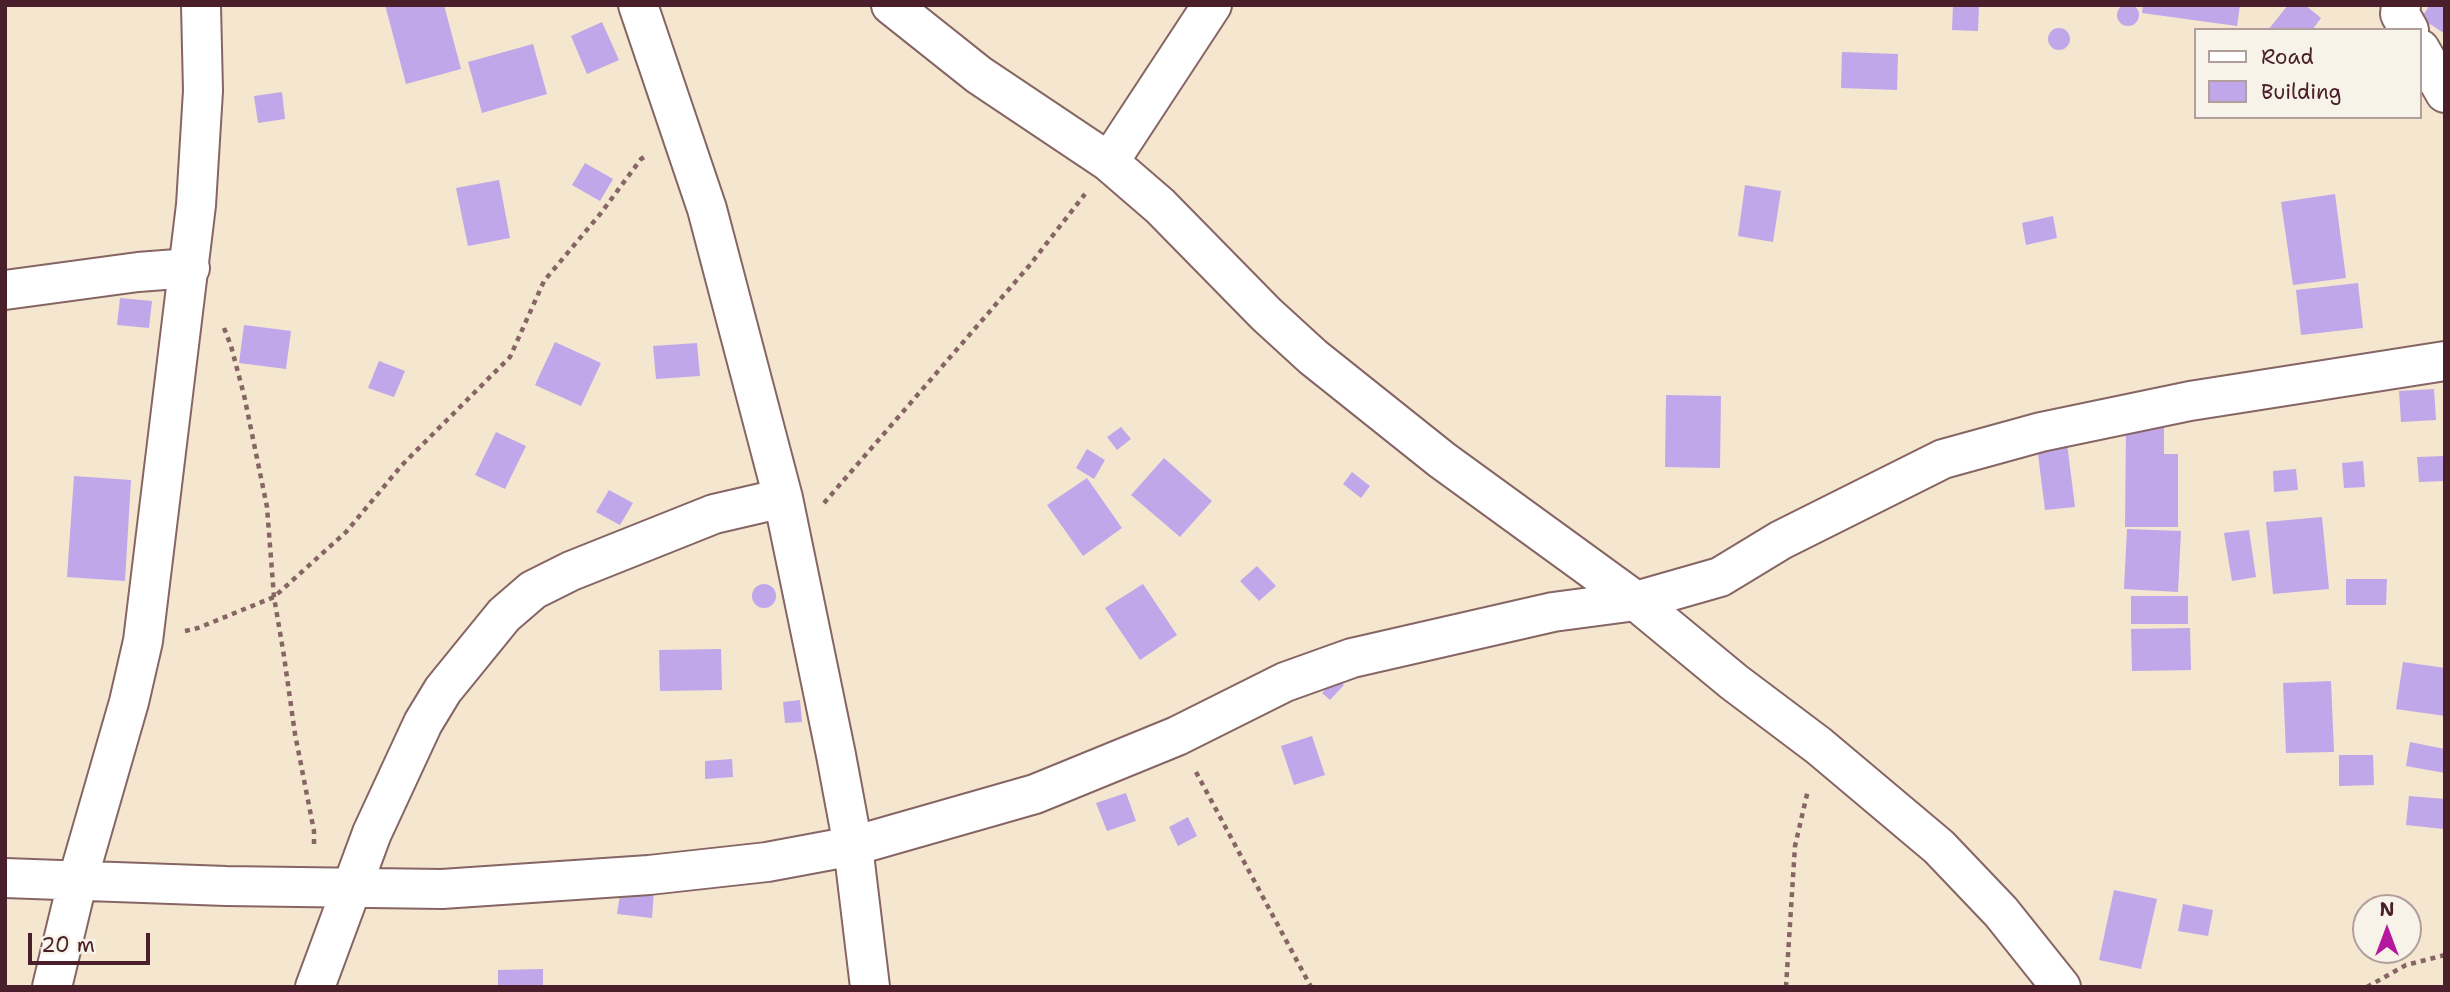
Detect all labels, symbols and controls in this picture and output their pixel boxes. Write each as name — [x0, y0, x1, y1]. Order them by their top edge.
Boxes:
legend — [2194, 28, 2422, 119]
text: Road — [2261, 43, 2314, 71]
text: Building — [2261, 78, 2341, 106]
north arrow — [2352, 894, 2422, 964]
text: N — [2379, 897, 2395, 922]
scale bar — [32, 918, 154, 962]
text: 20 m — [41, 931, 95, 959]

